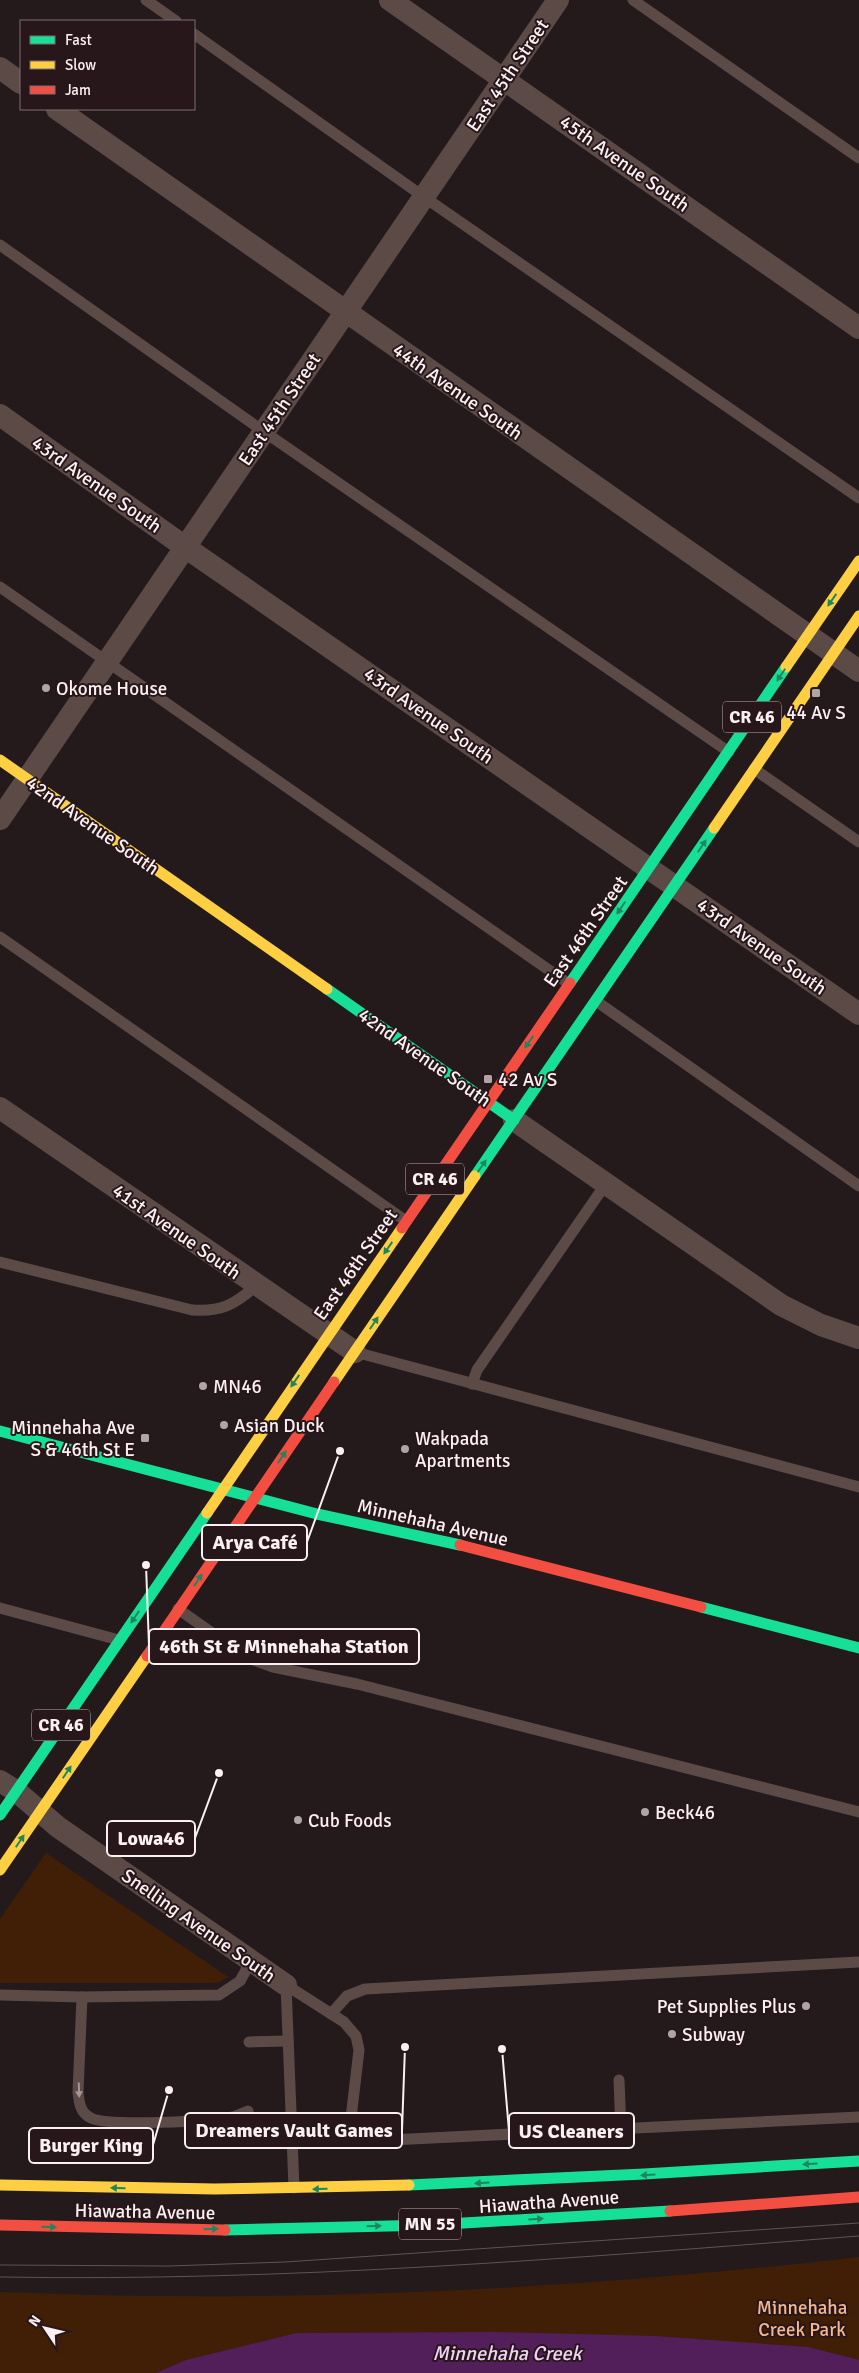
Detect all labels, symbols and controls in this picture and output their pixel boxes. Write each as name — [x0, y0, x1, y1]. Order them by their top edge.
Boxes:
street label: East 45th Street — [461, 14, 554, 136]
legend — [20, 20, 195, 110]
text: Fast — [65, 31, 92, 49]
text: Slow — [65, 56, 96, 74]
text: Jam — [65, 81, 91, 99]
street label: 45th Avenue South — [555, 110, 694, 218]
street label: 44th Avenue South — [388, 338, 527, 446]
street label: East 45th Street — [233, 348, 326, 470]
street label: 43rd Avenue South — [27, 431, 166, 539]
one-way arrow — [827, 593, 837, 607]
street label: 43rd Avenue South — [359, 662, 498, 770]
one-way arrow — [776, 668, 786, 682]
place label: Okome House — [56, 677, 167, 701]
marker: Okome House — [40, 682, 52, 694]
marker: 44 Av S — [810, 687, 822, 699]
place label: 44 Av S — [786, 701, 846, 725]
road number: CR 46 — [723, 702, 781, 732]
street label: 42nd Avenue South — [21, 771, 163, 881]
one-way arrow — [697, 839, 707, 853]
street label: East 46th Street — [539, 871, 633, 992]
street label: 43rd Avenue South — [692, 893, 831, 1001]
one-way arrow — [617, 901, 626, 915]
street label: 42nd Avenue South — [353, 1003, 495, 1113]
one-way arrow — [524, 1035, 534, 1049]
place label: 42 Av S — [498, 1068, 557, 1092]
marker: 42 Av S — [482, 1073, 494, 1085]
one-way arrow — [477, 1159, 487, 1173]
road number: CR 46 — [406, 1164, 464, 1194]
street label: 41st Avenue South — [108, 1179, 245, 1285]
street label: East 46th Street — [309, 1204, 403, 1325]
one-way arrow — [383, 1241, 392, 1254]
one-way arrow — [369, 1316, 379, 1330]
place label: MN46 — [213, 1375, 262, 1399]
one-way arrow — [290, 1375, 300, 1388]
marker: MN46 — [197, 1380, 209, 1392]
place label: Asian Duck — [234, 1414, 325, 1438]
place label: Minnehaha Ave S & 46th St E — [11, 1416, 135, 1462]
marker: Asian Duck — [218, 1419, 230, 1431]
place label: Wakpada Apartments — [415, 1427, 510, 1473]
marker: Minnehaha Ave S & 46th St E — [139, 1432, 151, 1444]
marker: Wakpada Apartments — [399, 1443, 411, 1455]
one-way arrow — [277, 1450, 287, 1464]
street label: Minnehaha Avenue — [355, 1494, 511, 1552]
callout: Arya Café — [202, 1525, 307, 1560]
text: Arya Café — [212, 1530, 298, 1555]
one-way arrow — [193, 1573, 203, 1586]
one-way arrow — [130, 1610, 139, 1623]
callout: 46th St & Minnehaha Station — [149, 1629, 419, 1664]
text: 46th St & Minnehaha Station — [159, 1634, 409, 1659]
road number: CR 46 — [32, 1710, 90, 1740]
one-way arrow — [62, 1765, 72, 1778]
place label: Beck46 — [655, 1801, 715, 1825]
marker: Beck46 — [639, 1806, 651, 1818]
place label: Cub Foods — [308, 1809, 391, 1833]
marker: Cub Foods — [292, 1814, 304, 1826]
callout: Lowa46 — [107, 1821, 195, 1856]
text: Lowa46 — [117, 1826, 185, 1851]
one-way arrow — [15, 1834, 25, 1848]
street label: Snelling Avenue South — [117, 1864, 280, 1988]
place label: Pet Supplies Plus — [657, 1995, 796, 2019]
marker: Pet Supplies Plus — [800, 2000, 812, 2012]
place label: Subway — [682, 2023, 745, 2047]
marker: Subway — [666, 2028, 678, 2040]
one-way arrow — [75, 2083, 83, 2099]
callout: Dreamers Vault Games — [185, 2113, 402, 2148]
callout: US Cleaners — [509, 2113, 634, 2148]
text: Dreamers Vault Games — [195, 2118, 393, 2143]
text: US Cleaners — [518, 2119, 624, 2144]
callout: Burger King — [29, 2128, 153, 2163]
text: Burger King — [39, 2133, 143, 2158]
one-way arrow — [802, 2160, 818, 2168]
one-way arrow — [640, 2171, 656, 2179]
one-way arrow — [474, 2180, 490, 2188]
one-way arrow — [110, 2184, 126, 2192]
one-way arrow — [311, 2185, 327, 2193]
street label: Hiawatha Avenue — [478, 2185, 620, 2219]
street label: Hiawatha Avenue — [74, 2199, 215, 2225]
road number: MN 55 — [399, 2208, 461, 2240]
one-way arrow — [528, 2215, 544, 2223]
one-way arrow — [366, 2222, 382, 2230]
one-way arrow — [41, 2223, 57, 2231]
one-way arrow — [203, 2225, 219, 2233]
park label: Minnehaha Creek Park — [757, 2296, 847, 2342]
north arrow — [20, 2303, 70, 2353]
text: N — [25, 2312, 45, 2330]
water label: Minnehaha Creek — [433, 2341, 583, 2366]

